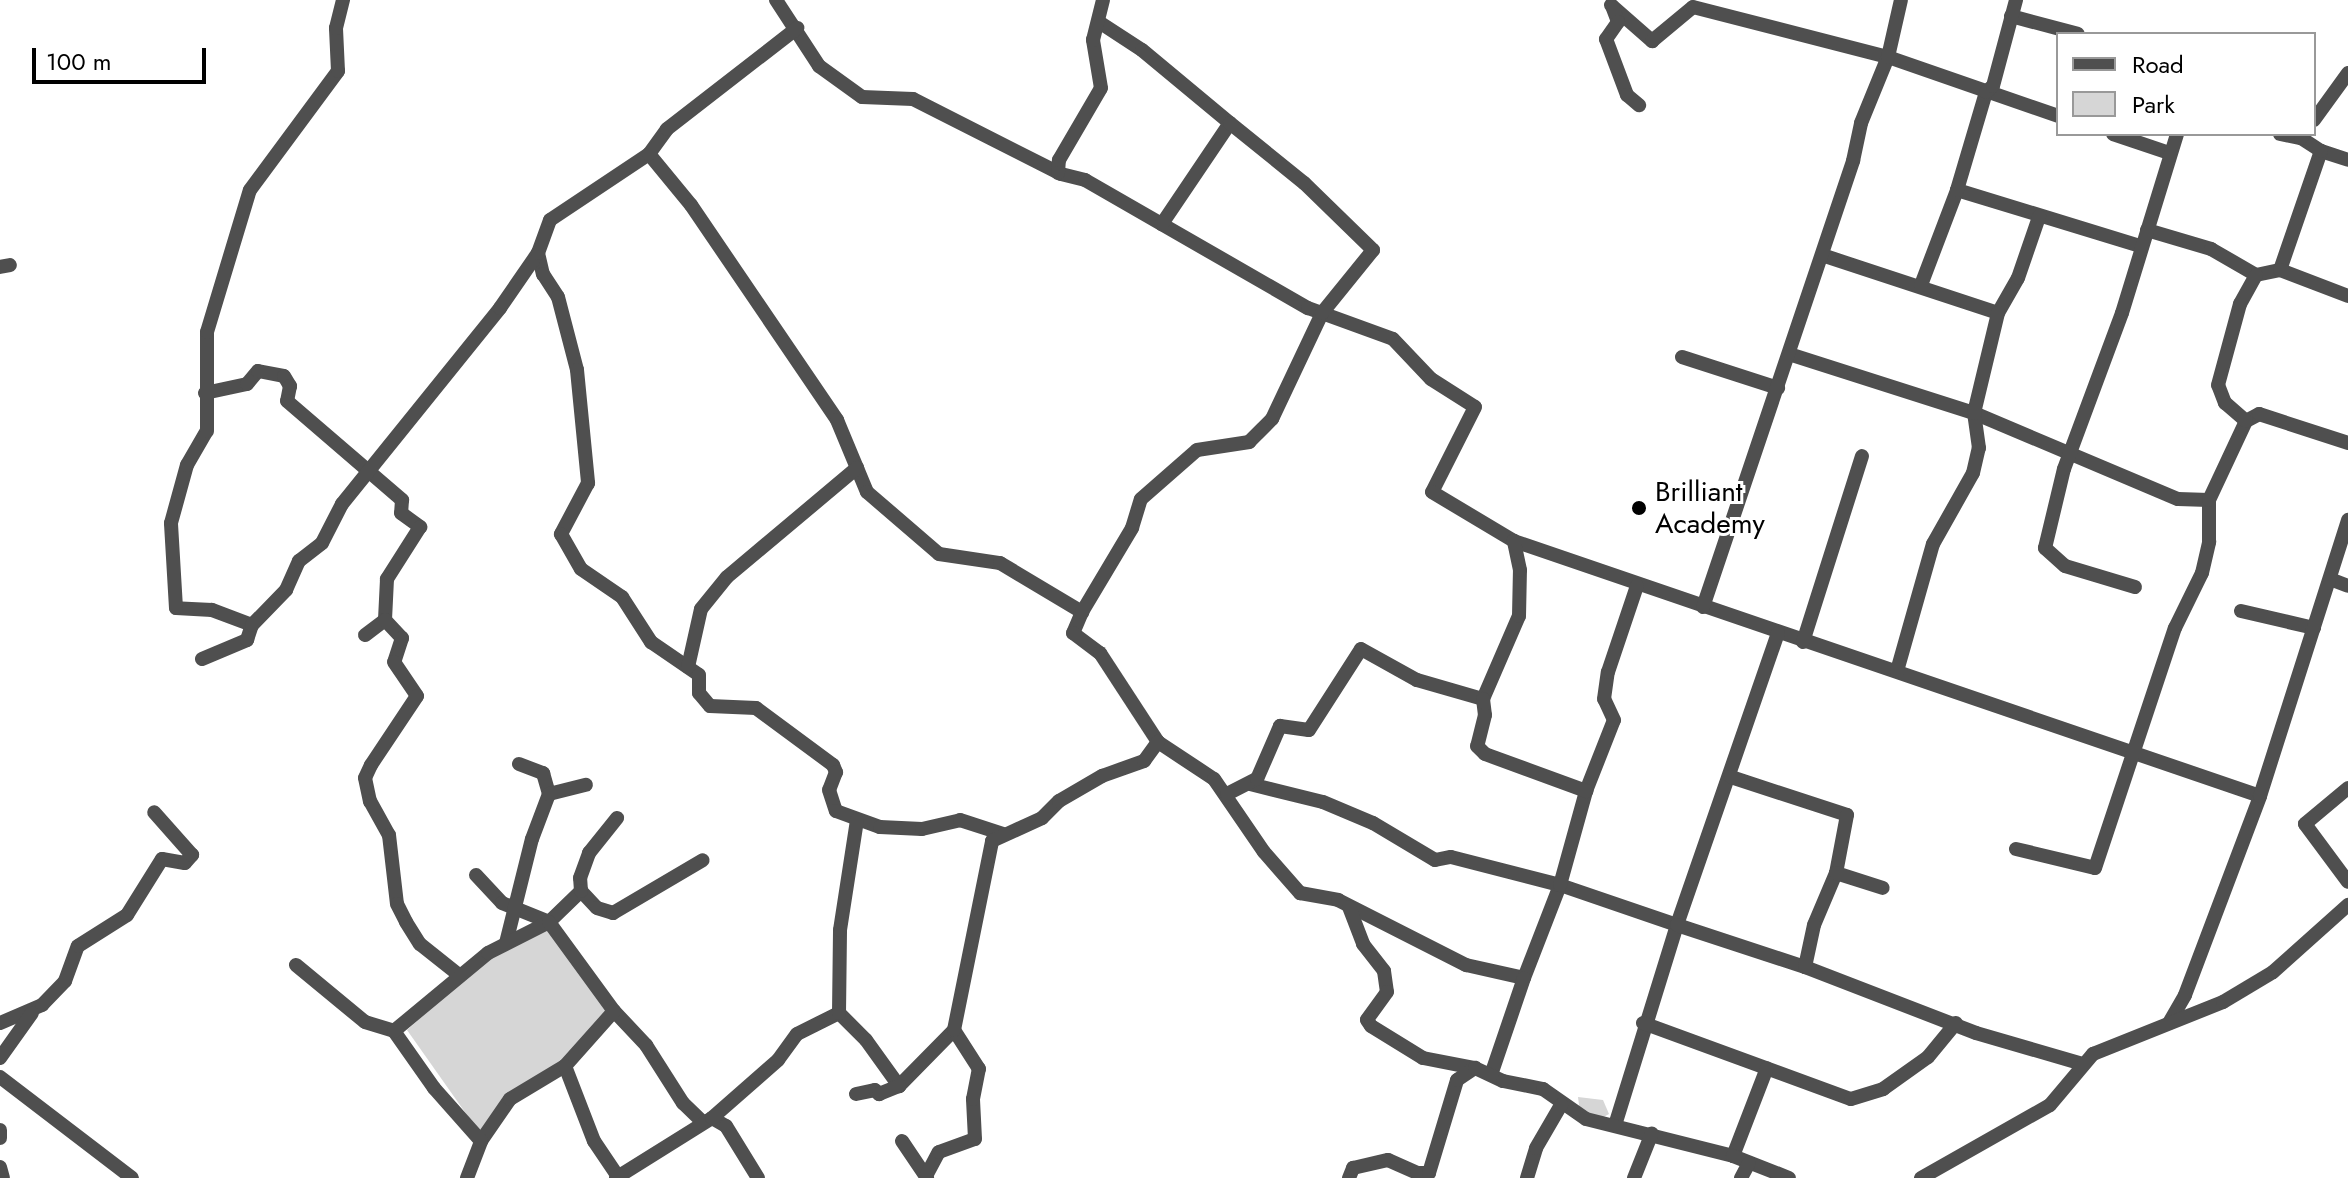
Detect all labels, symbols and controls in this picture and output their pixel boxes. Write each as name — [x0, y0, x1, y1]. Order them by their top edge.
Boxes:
scale bar — [36, 32, 210, 82]
legend — [2056, 32, 2316, 136]
text: 100 m — [46, 44, 112, 79]
text: Road — [2132, 47, 2184, 82]
text: Park — [2132, 87, 2175, 122]
place label: Brilliant Academy — [1655, 475, 1765, 541]
marker: Brilliant Academy — [1630, 499, 1648, 517]

